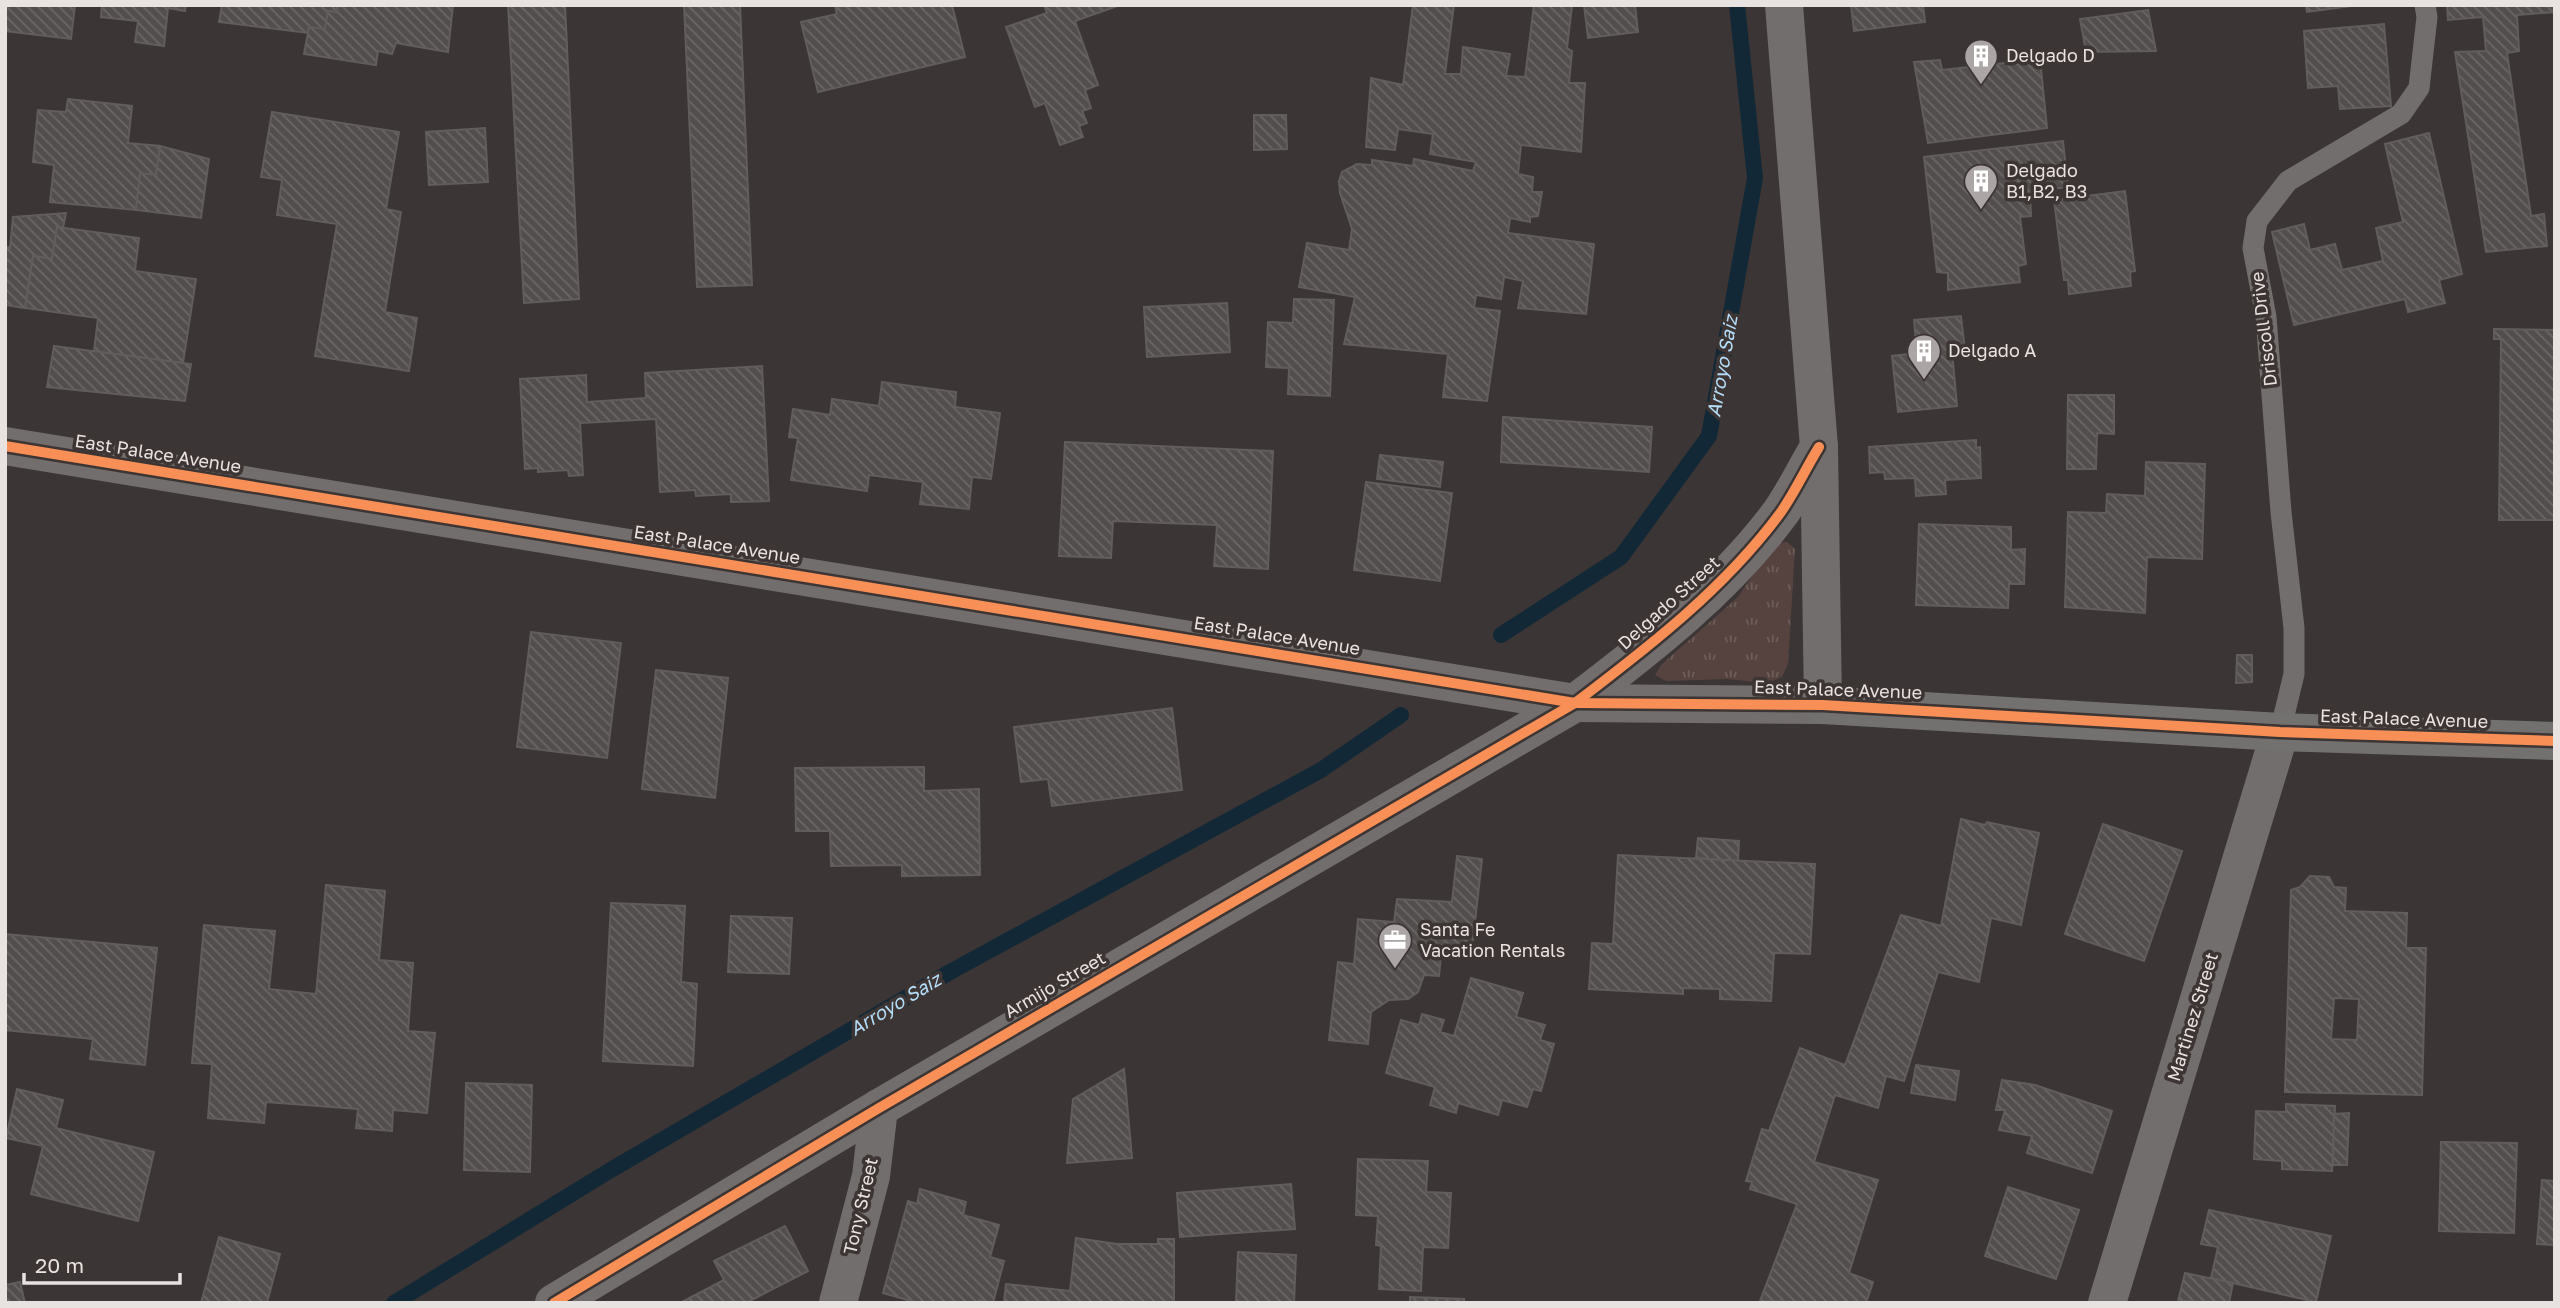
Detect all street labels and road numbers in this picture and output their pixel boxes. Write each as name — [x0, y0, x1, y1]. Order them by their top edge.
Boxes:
street label: Driscoll Drive — [2245, 271, 2281, 388]
street label: East Palace Avenue — [73, 429, 243, 477]
street label: East Palace Avenue — [632, 520, 802, 568]
street label: Delgado Street — [1613, 551, 1724, 654]
street label: East Palace Avenue — [1192, 611, 1362, 659]
street label: East Palace Avenue — [1754, 675, 1922, 703]
street label: East Palace Avenue — [2320, 704, 2488, 732]
street label: Armijo Street — [1000, 946, 1109, 1022]
street label: Martinez Street — [2162, 950, 2222, 1084]
street label: Tony Street — [838, 1155, 882, 1256]

